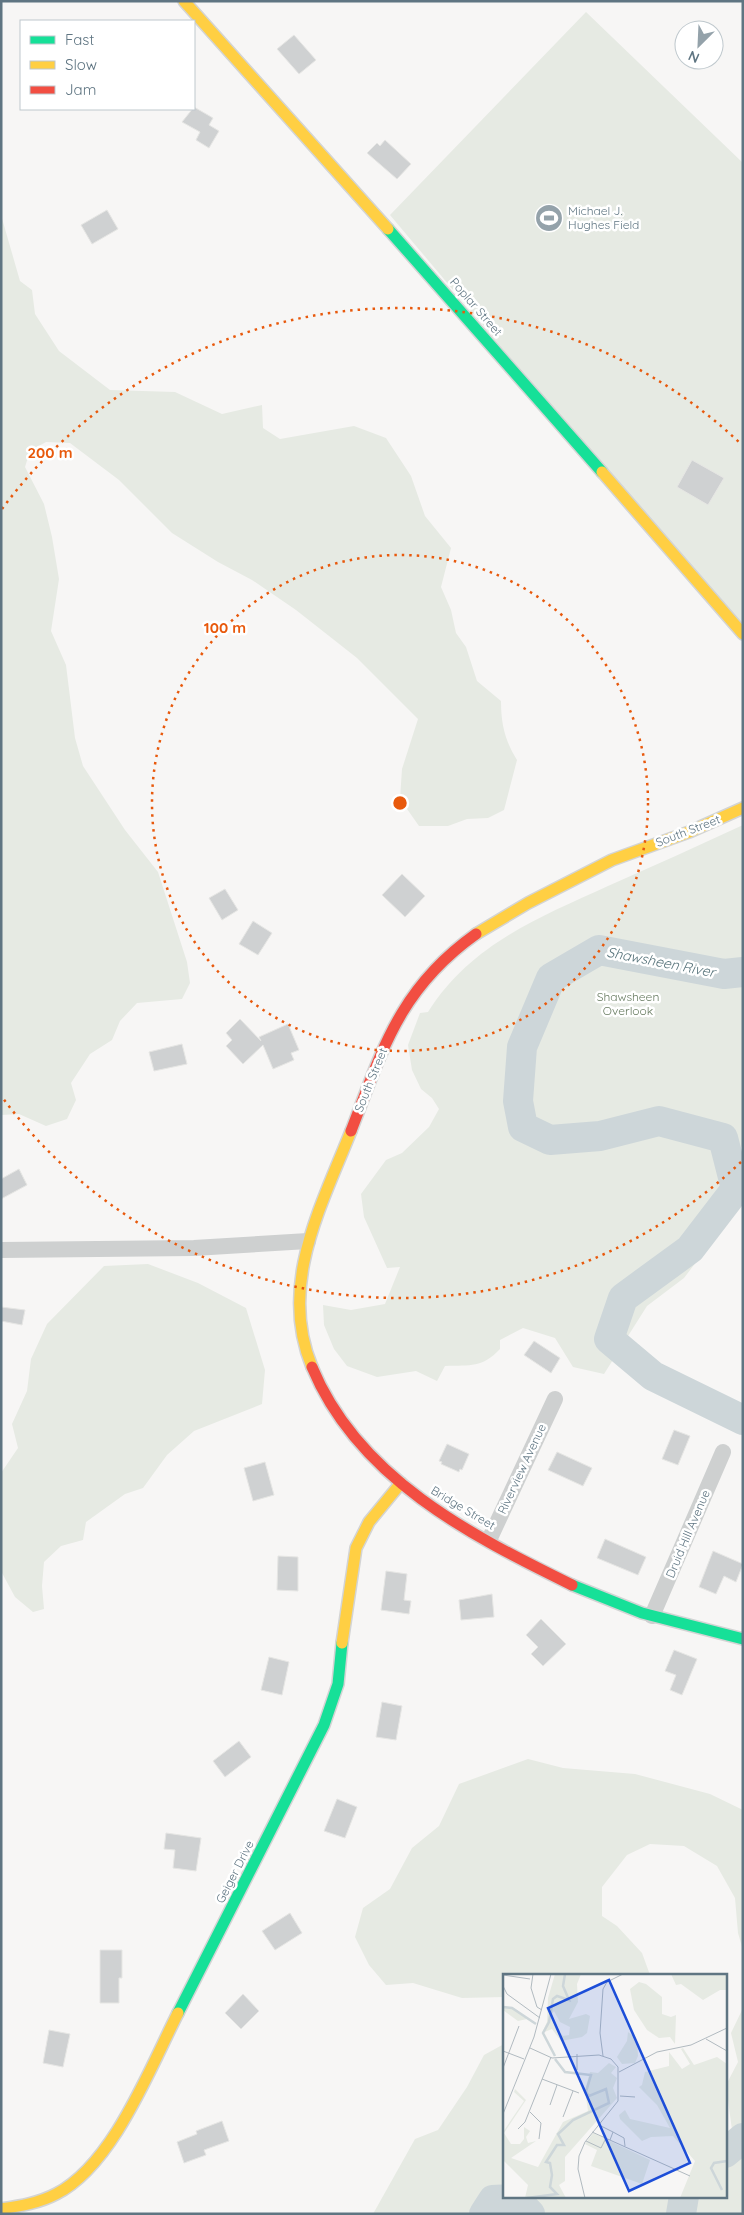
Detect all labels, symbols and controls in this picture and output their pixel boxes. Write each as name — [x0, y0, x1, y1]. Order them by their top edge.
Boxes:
legend — [20, 20, 195, 110]
north arrow — [674, 20, 724, 70]
text: Fast — [65, 30, 94, 49]
text: N — [685, 47, 702, 67]
text: Slow — [65, 55, 97, 74]
text: Jam — [65, 80, 96, 99]
sports icon: Michael J. Hughes Field — [534, 203, 564, 233]
place label: Michael J. Hughes Field — [568, 203, 639, 232]
street label: Poplar Street — [447, 274, 506, 339]
text: 200 m — [28, 443, 73, 462]
text: 100 m — [204, 618, 246, 637]
centre of rings — [391, 794, 409, 812]
street label: South Street — [653, 811, 722, 850]
water label: Shawsheen River — [605, 943, 718, 982]
park label: Shawsheen Overlook — [597, 989, 659, 1018]
street label: South Street — [351, 1046, 390, 1114]
street label: Riverview Avenue — [494, 1421, 549, 1516]
street label: Bridge Street — [428, 1483, 498, 1533]
street label: Druid Hill Avenue — [662, 1487, 713, 1580]
street label: Geiger Drive — [212, 1838, 257, 1906]
inset map — [503, 1974, 726, 2198]

